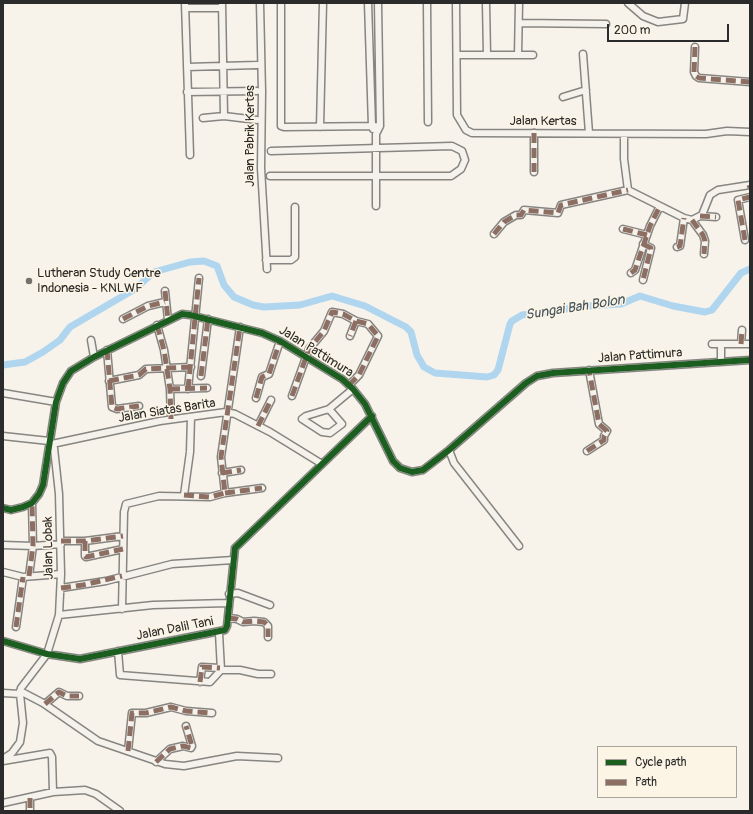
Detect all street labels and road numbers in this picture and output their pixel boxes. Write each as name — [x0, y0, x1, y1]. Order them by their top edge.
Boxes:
street label: Jalan Pabrik Kertas — [243, 85, 259, 187]
street label: Jalan Kertas — [509, 114, 577, 130]
street label: Jalan Pattimura — [276, 323, 356, 381]
street label: Jalan Pattimura — [597, 345, 683, 367]
street label: Jalan Siatas Barita — [117, 396, 217, 426]
street label: Jalan Lobak — [41, 516, 57, 580]
street label: Jalan Dalil Tani — [135, 614, 215, 644]

